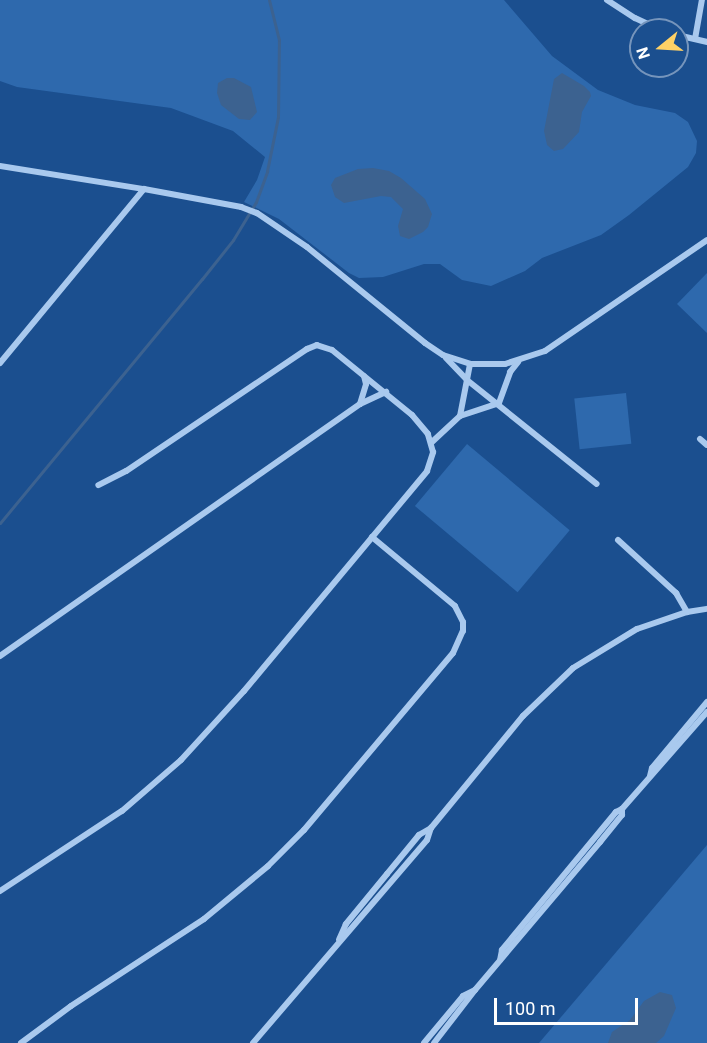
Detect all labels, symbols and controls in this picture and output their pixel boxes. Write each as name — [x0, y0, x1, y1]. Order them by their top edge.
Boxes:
north arrow — [629, 18, 689, 78]
text: N — [633, 45, 654, 61]
scale bar — [497, 986, 641, 1024]
text: 100 m — [505, 998, 556, 1019]

